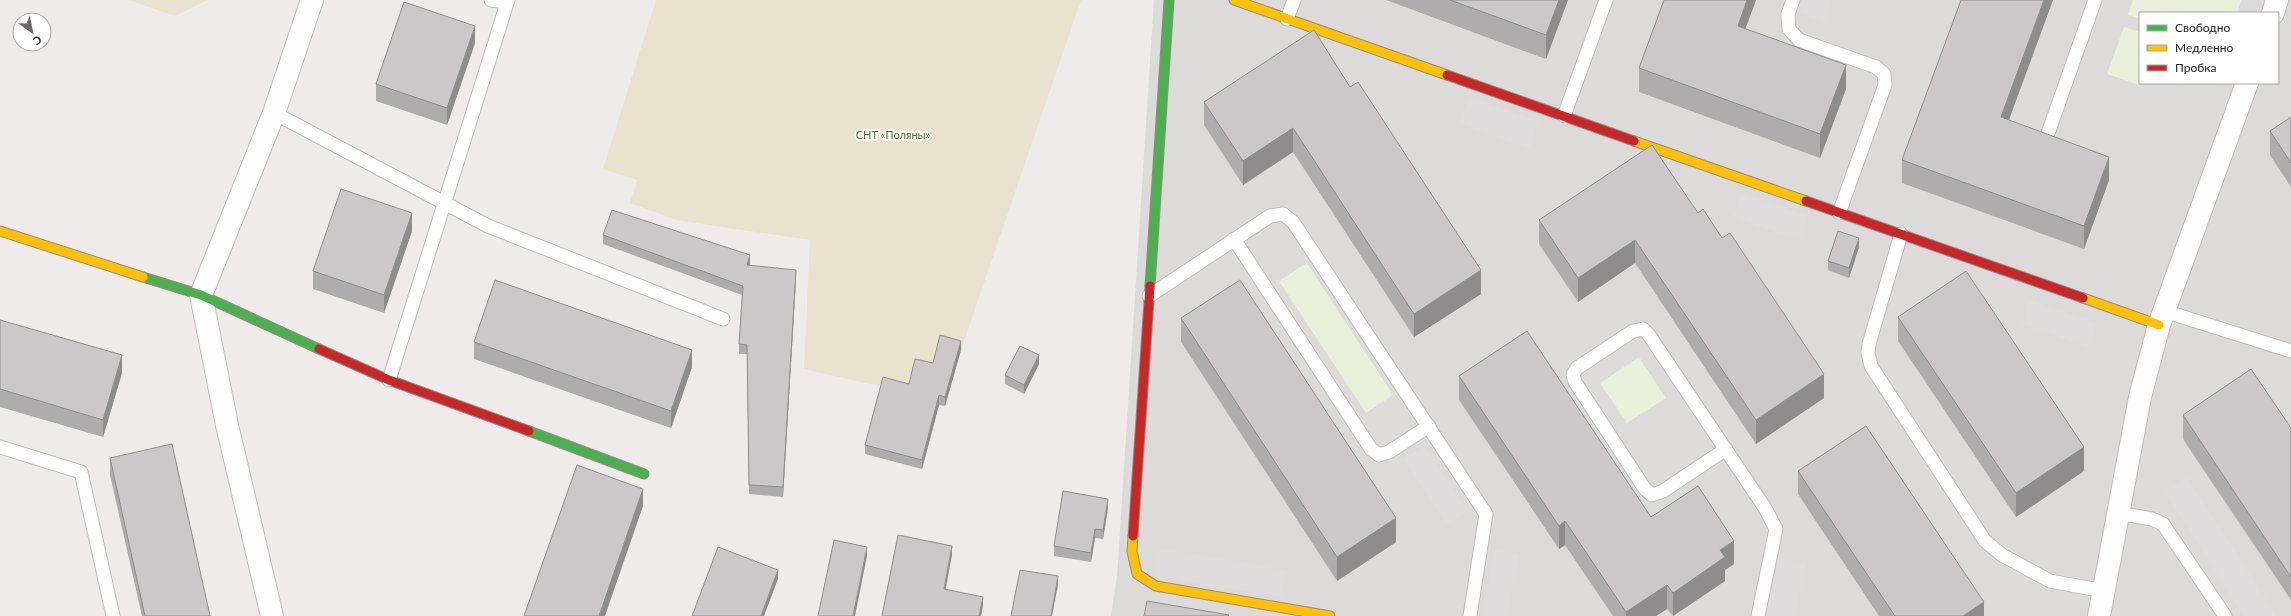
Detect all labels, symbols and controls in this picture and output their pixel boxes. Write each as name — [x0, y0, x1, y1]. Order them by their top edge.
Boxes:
north arrow — [12, 12, 52, 52]
legend — [2139, 12, 2279, 84]
text: Свободно — [2175, 20, 2231, 35]
text: С — [31, 33, 44, 49]
text: Медленно — [2175, 40, 2234, 55]
text: Пробка — [2175, 60, 2216, 75]
park label: СНТ «Поляны» — [856, 128, 931, 141]

